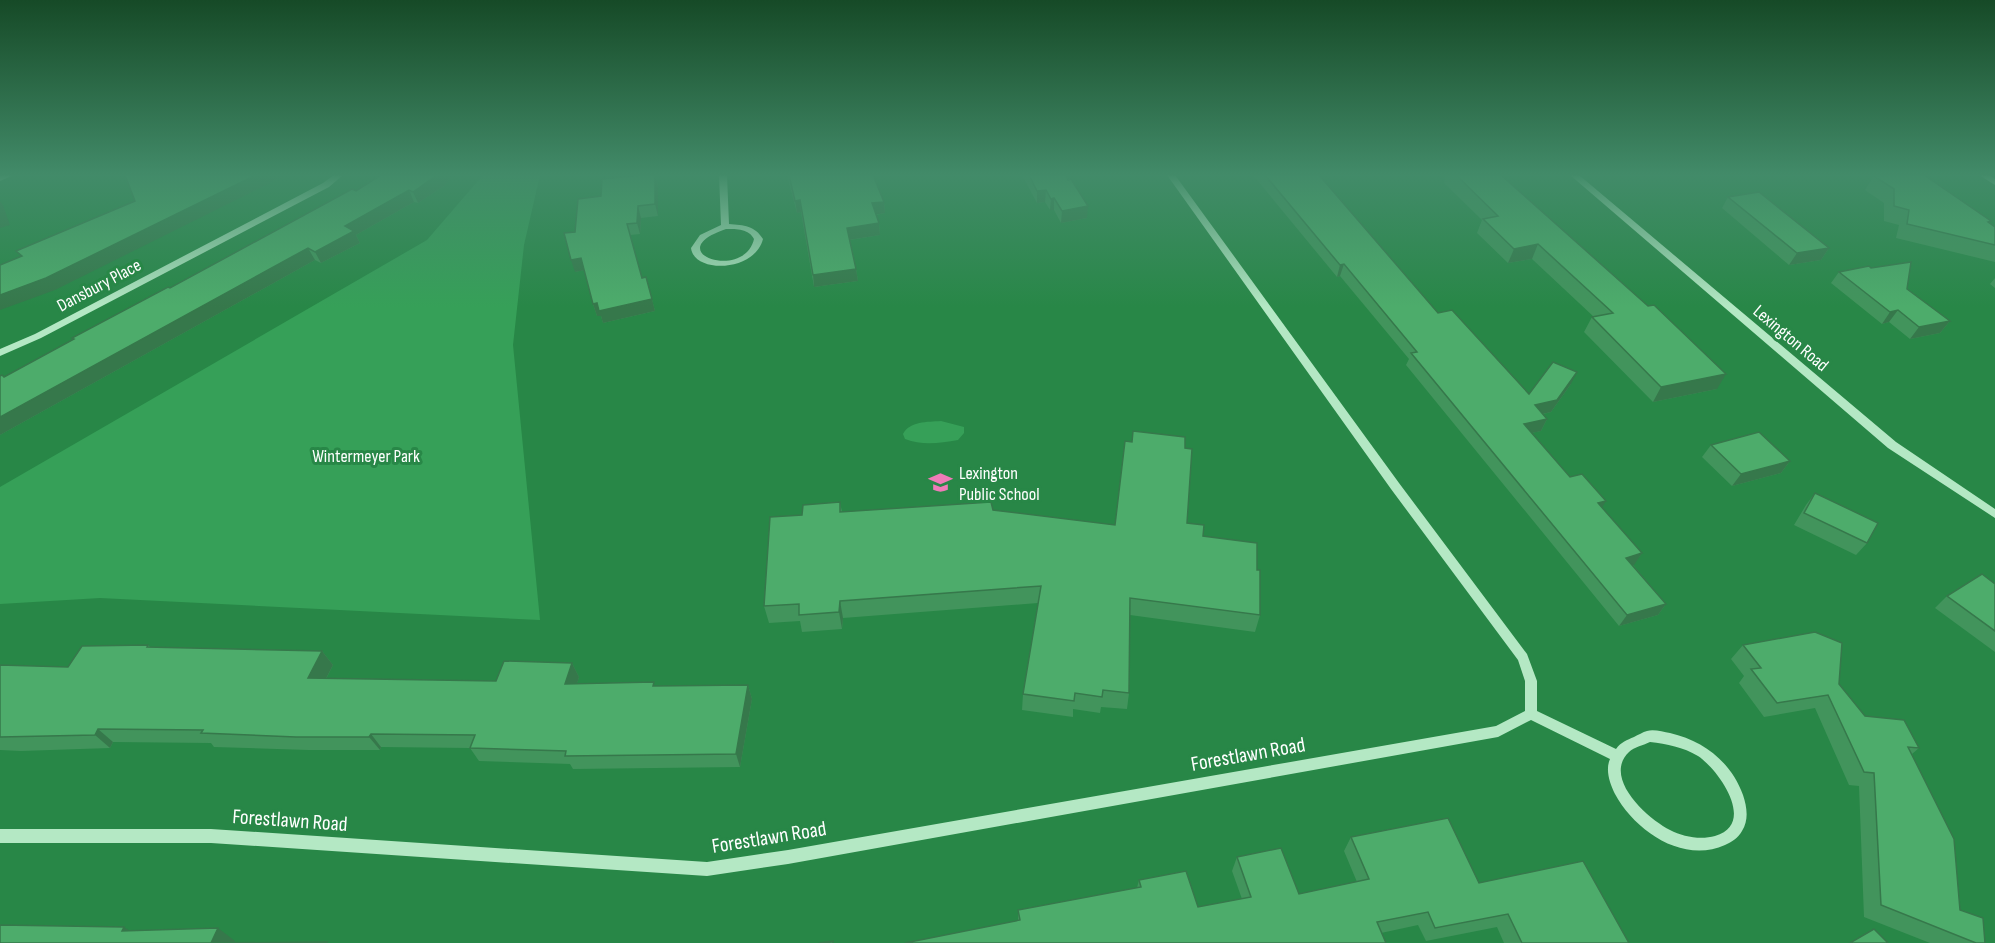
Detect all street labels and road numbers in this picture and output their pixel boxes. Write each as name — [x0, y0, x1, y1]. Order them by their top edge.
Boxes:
street label: Dansbury Place — [54, 255, 145, 316]
street label: Lexington Road — [1749, 301, 1833, 376]
street label: Forestlawn Road — [1189, 732, 1307, 777]
street label: Forestlawn Road — [232, 804, 348, 837]
street label: Forestlawn Road — [710, 816, 828, 859]

